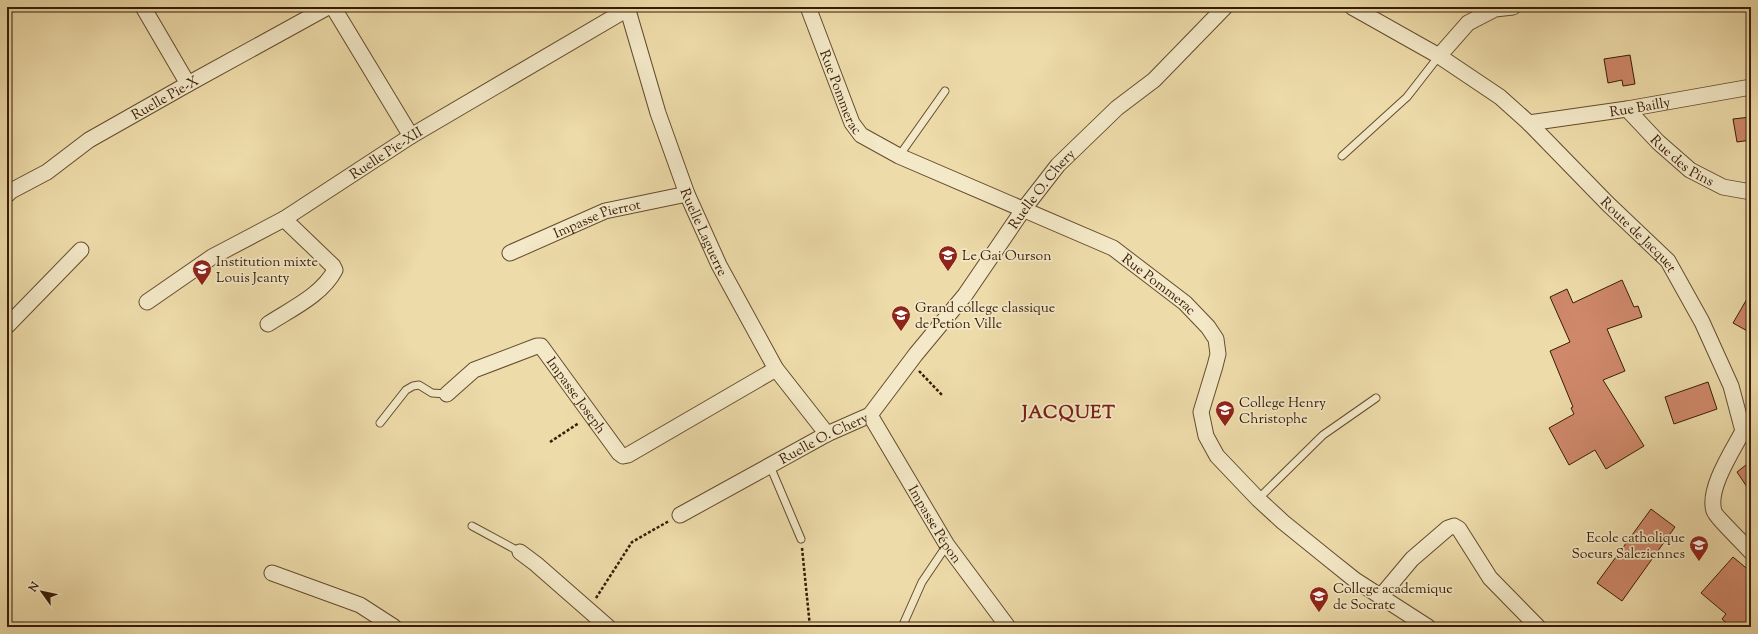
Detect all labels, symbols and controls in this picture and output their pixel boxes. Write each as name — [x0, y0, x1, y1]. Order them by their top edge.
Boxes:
street label: Rue Pommerac — [813, 47, 865, 140]
street label: Ruelle Pie-X — [128, 72, 203, 126]
street label: Rue Bailly — [1608, 94, 1672, 123]
street label: Ruelle Pie-XII — [346, 123, 427, 185]
street label: Rue des Pins — [1644, 131, 1717, 193]
street label: Ruelle O. Chery — [1005, 145, 1081, 234]
street label: Ruelle Laguerre — [674, 186, 731, 280]
street label: Route de Jacquet — [1595, 194, 1681, 277]
street label: Impasse Pierrot — [551, 196, 643, 245]
school or university icon: Le Gai Ourson — [937, 244, 959, 272]
place label: Le Gai Ourson — [962, 247, 1052, 267]
street label: Rue Pommerac — [1117, 250, 1200, 321]
place label: Institution mixte Louis Jeanty — [216, 253, 318, 289]
school or university icon: Institution mixte Louis Jeanty — [191, 258, 213, 286]
place label: Grand college classique de Petion Ville — [915, 299, 1055, 335]
school or university icon: Grand college classique de Petion Ville — [890, 304, 912, 332]
street label: Impasse Joseph — [540, 354, 610, 438]
place label: College Henry Christophe — [1239, 394, 1326, 430]
school or university icon: College Henry Christophe — [1214, 399, 1236, 427]
district label: JACQUET — [1020, 401, 1116, 427]
street label: Ruelle O. Chery — [776, 409, 872, 470]
street label: Impasse Pépon — [902, 482, 965, 568]
place label: Ecole catholique Soeurs Saleziennes — [1571, 529, 1685, 565]
school or university icon: Ecole catholique Soeurs Saleziennes — [1688, 534, 1710, 562]
north arrow — [22, 572, 62, 612]
text: N — [25, 579, 44, 596]
place label: College academique de Socrate — [1333, 580, 1453, 616]
school or university icon: College academique de Socrate — [1308, 585, 1330, 613]

